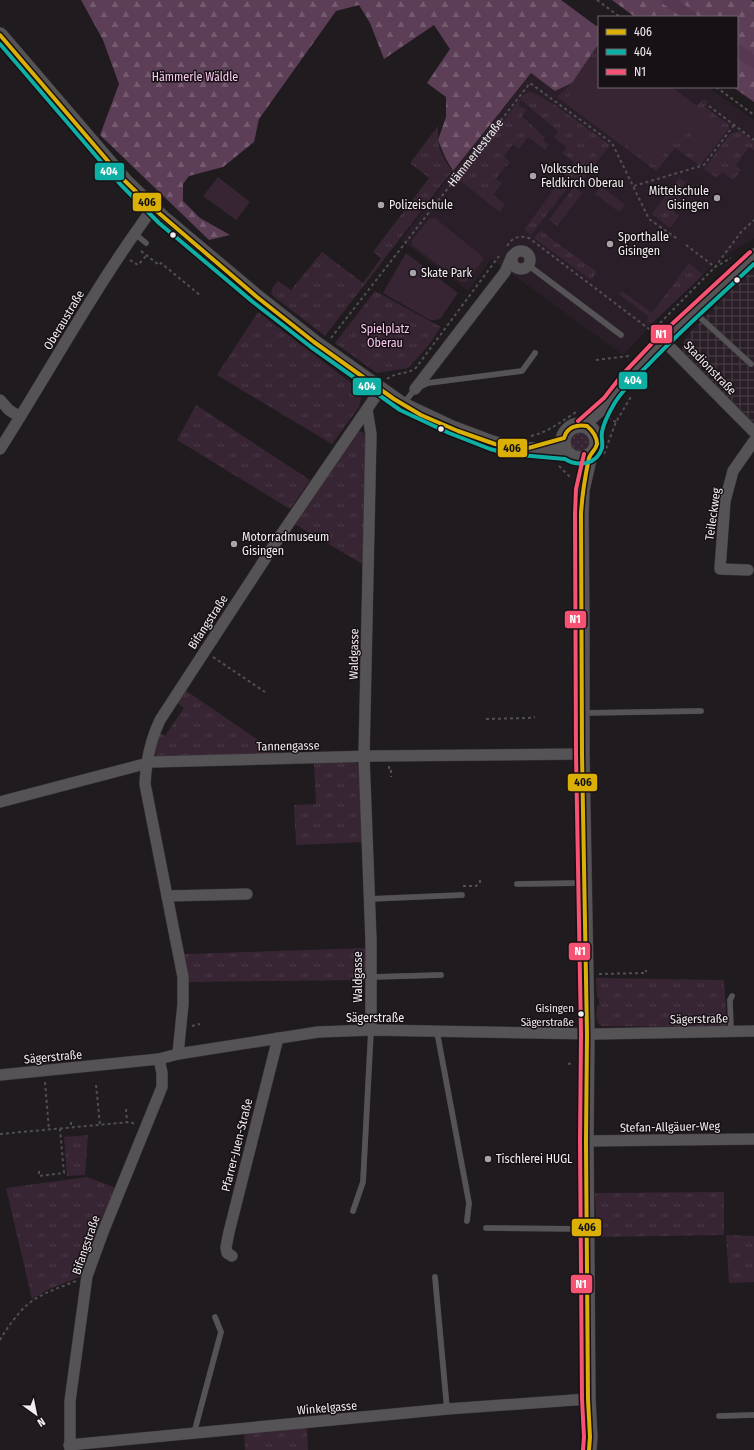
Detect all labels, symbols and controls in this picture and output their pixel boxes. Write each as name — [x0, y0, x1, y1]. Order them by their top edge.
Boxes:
legend — [598, 16, 738, 88]
text: 406 — [634, 25, 652, 39]
text: 404 — [634, 45, 652, 59]
text: N1 — [634, 65, 646, 79]
park label: Hämmerle Wäldle — [152, 70, 238, 84]
street label: Hämmerlestraße — [445, 116, 506, 189]
line badge: 404 — [94, 162, 125, 181]
place label: Volksschule Feldkirch Oberau — [541, 162, 624, 190]
text: 404 — [100, 165, 118, 178]
marker: Volksschule Feldkirch Oberau — [528, 171, 538, 181]
place label: Mittelschule Gisingen — [649, 184, 709, 212]
line badge: 406 — [132, 192, 162, 212]
marker: Mittelschule Gisingen — [712, 193, 722, 203]
text: 406 — [138, 196, 156, 209]
place label: Polizeischule — [389, 198, 453, 212]
marker: Polizeischule — [376, 200, 386, 210]
unlabelled marker — [168, 230, 178, 240]
place label: Sporthalle Gisingen — [618, 230, 669, 258]
marker: Sporthalle Gisingen — [605, 239, 615, 249]
place label: Skate Park — [421, 266, 472, 280]
marker: Skate Park — [408, 268, 418, 278]
unlabelled marker — [732, 275, 742, 285]
street label: Oberaustraße — [41, 288, 87, 352]
park label: Spielplatz Oberau — [361, 322, 410, 350]
line badge: N1 — [650, 324, 673, 344]
text: N1 — [655, 328, 667, 341]
street label: Stadionstraße — [681, 338, 739, 398]
line badge: 404 — [618, 371, 648, 390]
text: 404 — [624, 374, 642, 387]
line badge: 404 — [352, 377, 382, 396]
text: 404 — [358, 380, 376, 393]
unlabelled marker — [436, 424, 446, 434]
line badge: 406 — [497, 438, 528, 458]
text: 406 — [503, 442, 521, 455]
street label: Teileckweg — [702, 486, 724, 541]
place label: Motorradmuseum Gisingen — [242, 530, 329, 558]
marker: Motorradmuseum Gisingen — [229, 539, 239, 549]
street label: Bifangstraße — [185, 592, 231, 652]
line badge: N1 — [564, 610, 587, 629]
text: N1 — [569, 613, 581, 626]
street label: Waldgasse — [347, 628, 361, 680]
street label: Tannengasse — [256, 738, 320, 754]
line badge: 406 — [567, 773, 598, 792]
text: 406 — [574, 776, 592, 789]
line badge: N1 — [568, 942, 591, 961]
text: N1 — [574, 945, 586, 958]
street label: Waldgasse — [351, 951, 365, 1003]
place label: Gisingen Sägerstraße — [521, 1002, 574, 1029]
marker: Gisingen Sägerstraße — [576, 1009, 586, 1019]
street label: Sägerstraße — [346, 1011, 404, 1025]
street label: Sägerstraße — [670, 1011, 728, 1027]
street label: Sägerstraße — [23, 1047, 83, 1067]
street label: Pfarrer-Juen-Straße — [219, 1097, 255, 1193]
street label: Stefan-Allgäuer-Weg — [620, 1119, 721, 1135]
place label: Tischlerei HUGL — [496, 1152, 573, 1166]
marker: Tischlerei HUGL — [483, 1154, 493, 1164]
street label: Bifangstraße — [69, 1213, 103, 1277]
line badge: 406 — [571, 1218, 602, 1237]
text: 406 — [578, 1221, 596, 1234]
line badge: N1 — [570, 1274, 593, 1294]
text: N1 — [575, 1278, 587, 1291]
north arrow — [16, 1394, 56, 1434]
street label: Winkelgasse — [296, 1398, 358, 1418]
text: N — [35, 1415, 47, 1429]

